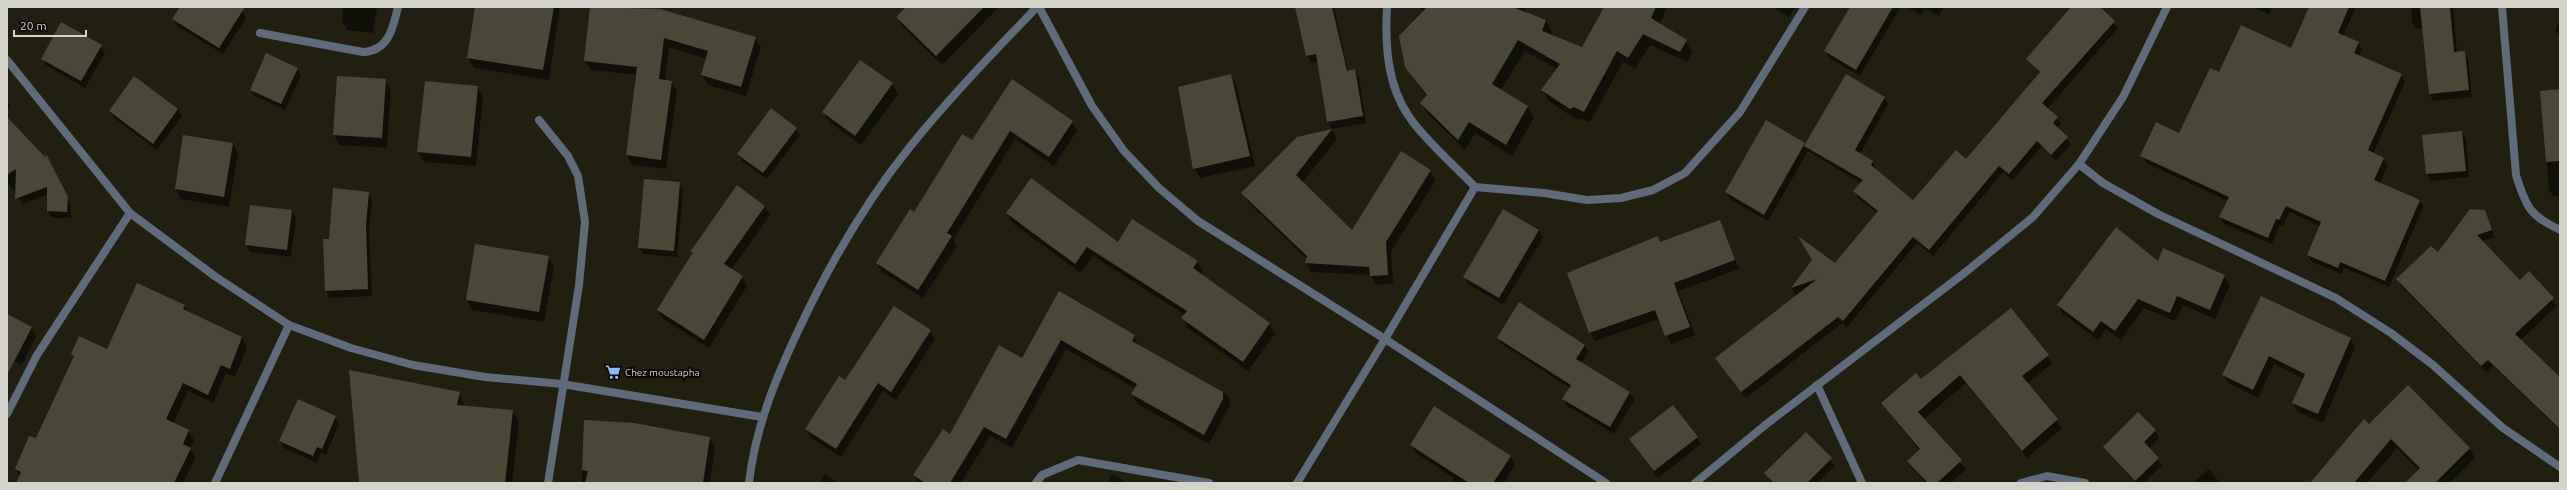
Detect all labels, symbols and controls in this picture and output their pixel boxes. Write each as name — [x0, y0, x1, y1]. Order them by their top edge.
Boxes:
scale bar — [14, 12, 86, 38]
text: 20 m — [20, 19, 47, 32]
supermarket icon: Chez moustapha — [604, 363, 622, 381]
place label: Chez moustapha — [625, 367, 700, 378]

